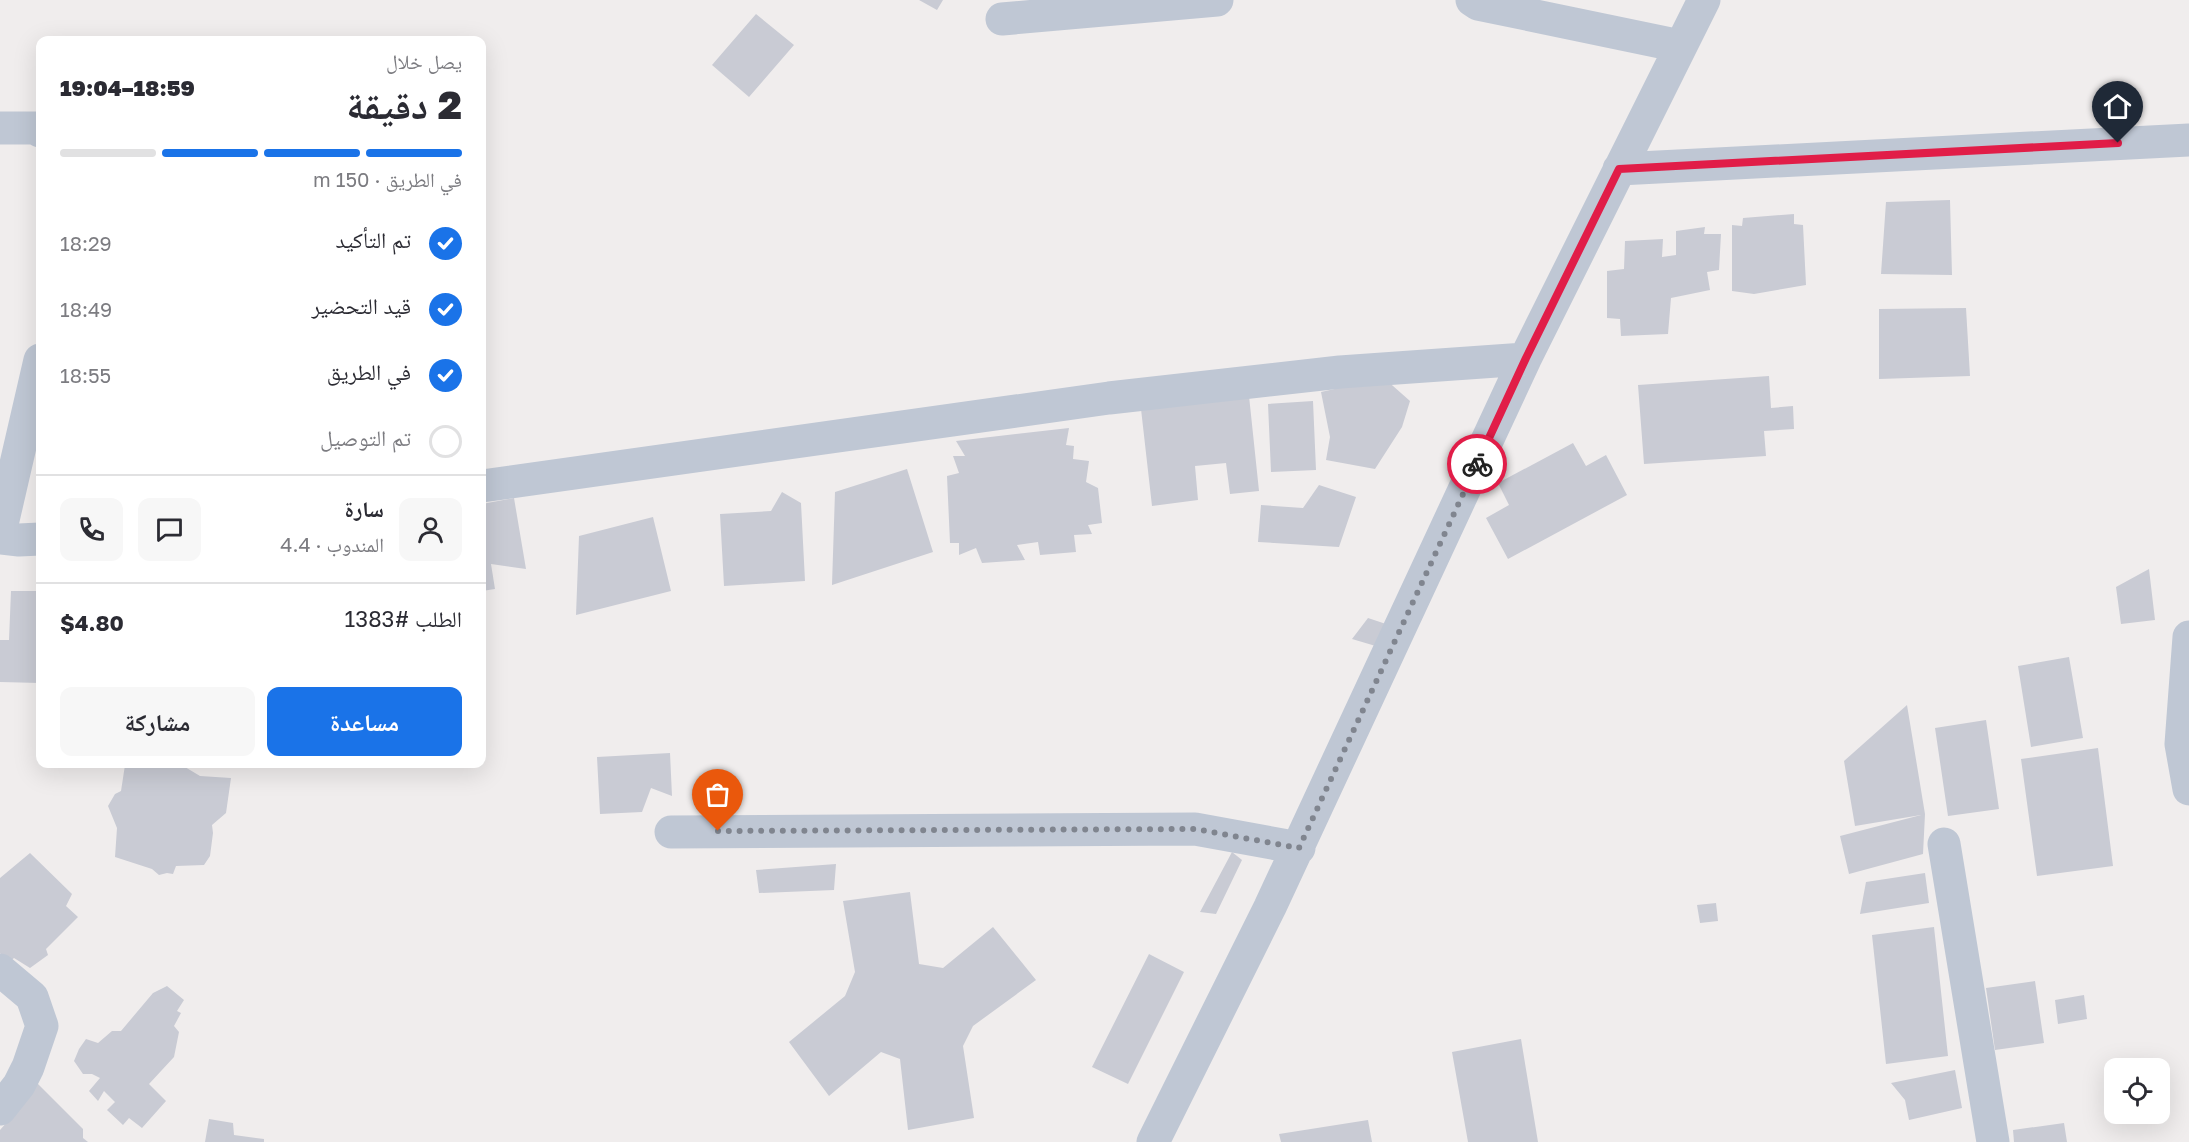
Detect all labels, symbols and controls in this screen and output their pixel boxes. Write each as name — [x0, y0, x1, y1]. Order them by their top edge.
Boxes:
text: يصل خلال — [386, 49, 462, 73]
text: 18:59–19:04 — [60, 74, 195, 101]
text: 2 دقيقة — [346, 81, 462, 128]
pin — [2092, 81, 2143, 143]
icon: home — [2101, 90, 2134, 123]
text: في الطريق · 150 m — [313, 167, 462, 191]
text: تم التأكيد — [335, 226, 411, 253]
icon: check — [429, 227, 462, 260]
text: 18:29 — [60, 231, 112, 255]
text: قيد التحضير — [312, 292, 411, 319]
icon: check — [429, 293, 462, 326]
text: 18:49 — [60, 297, 112, 321]
text: في الطريق — [327, 358, 411, 385]
icon: check — [429, 359, 462, 392]
text: 18:55 — [60, 363, 111, 387]
text: تم التوصيل — [320, 424, 411, 451]
courier — [1447, 434, 1507, 494]
icon: bike — [1461, 448, 1494, 481]
text: سارة — [345, 495, 384, 522]
button: phone — [60, 498, 123, 561]
button: chat — [138, 498, 201, 561]
button: person — [399, 498, 462, 561]
text: المندوب · 4.4 — [280, 532, 384, 556]
text: الطلب #1383 — [345, 605, 462, 632]
text: $4.80 — [60, 609, 124, 636]
button: مشاركة — [60, 687, 255, 756]
button: مساعدة — [267, 687, 462, 756]
pin — [692, 769, 743, 831]
icon: bag — [701, 778, 734, 811]
map controls — [2104, 1058, 2170, 1124]
button: locate — [2104, 1058, 2170, 1124]

